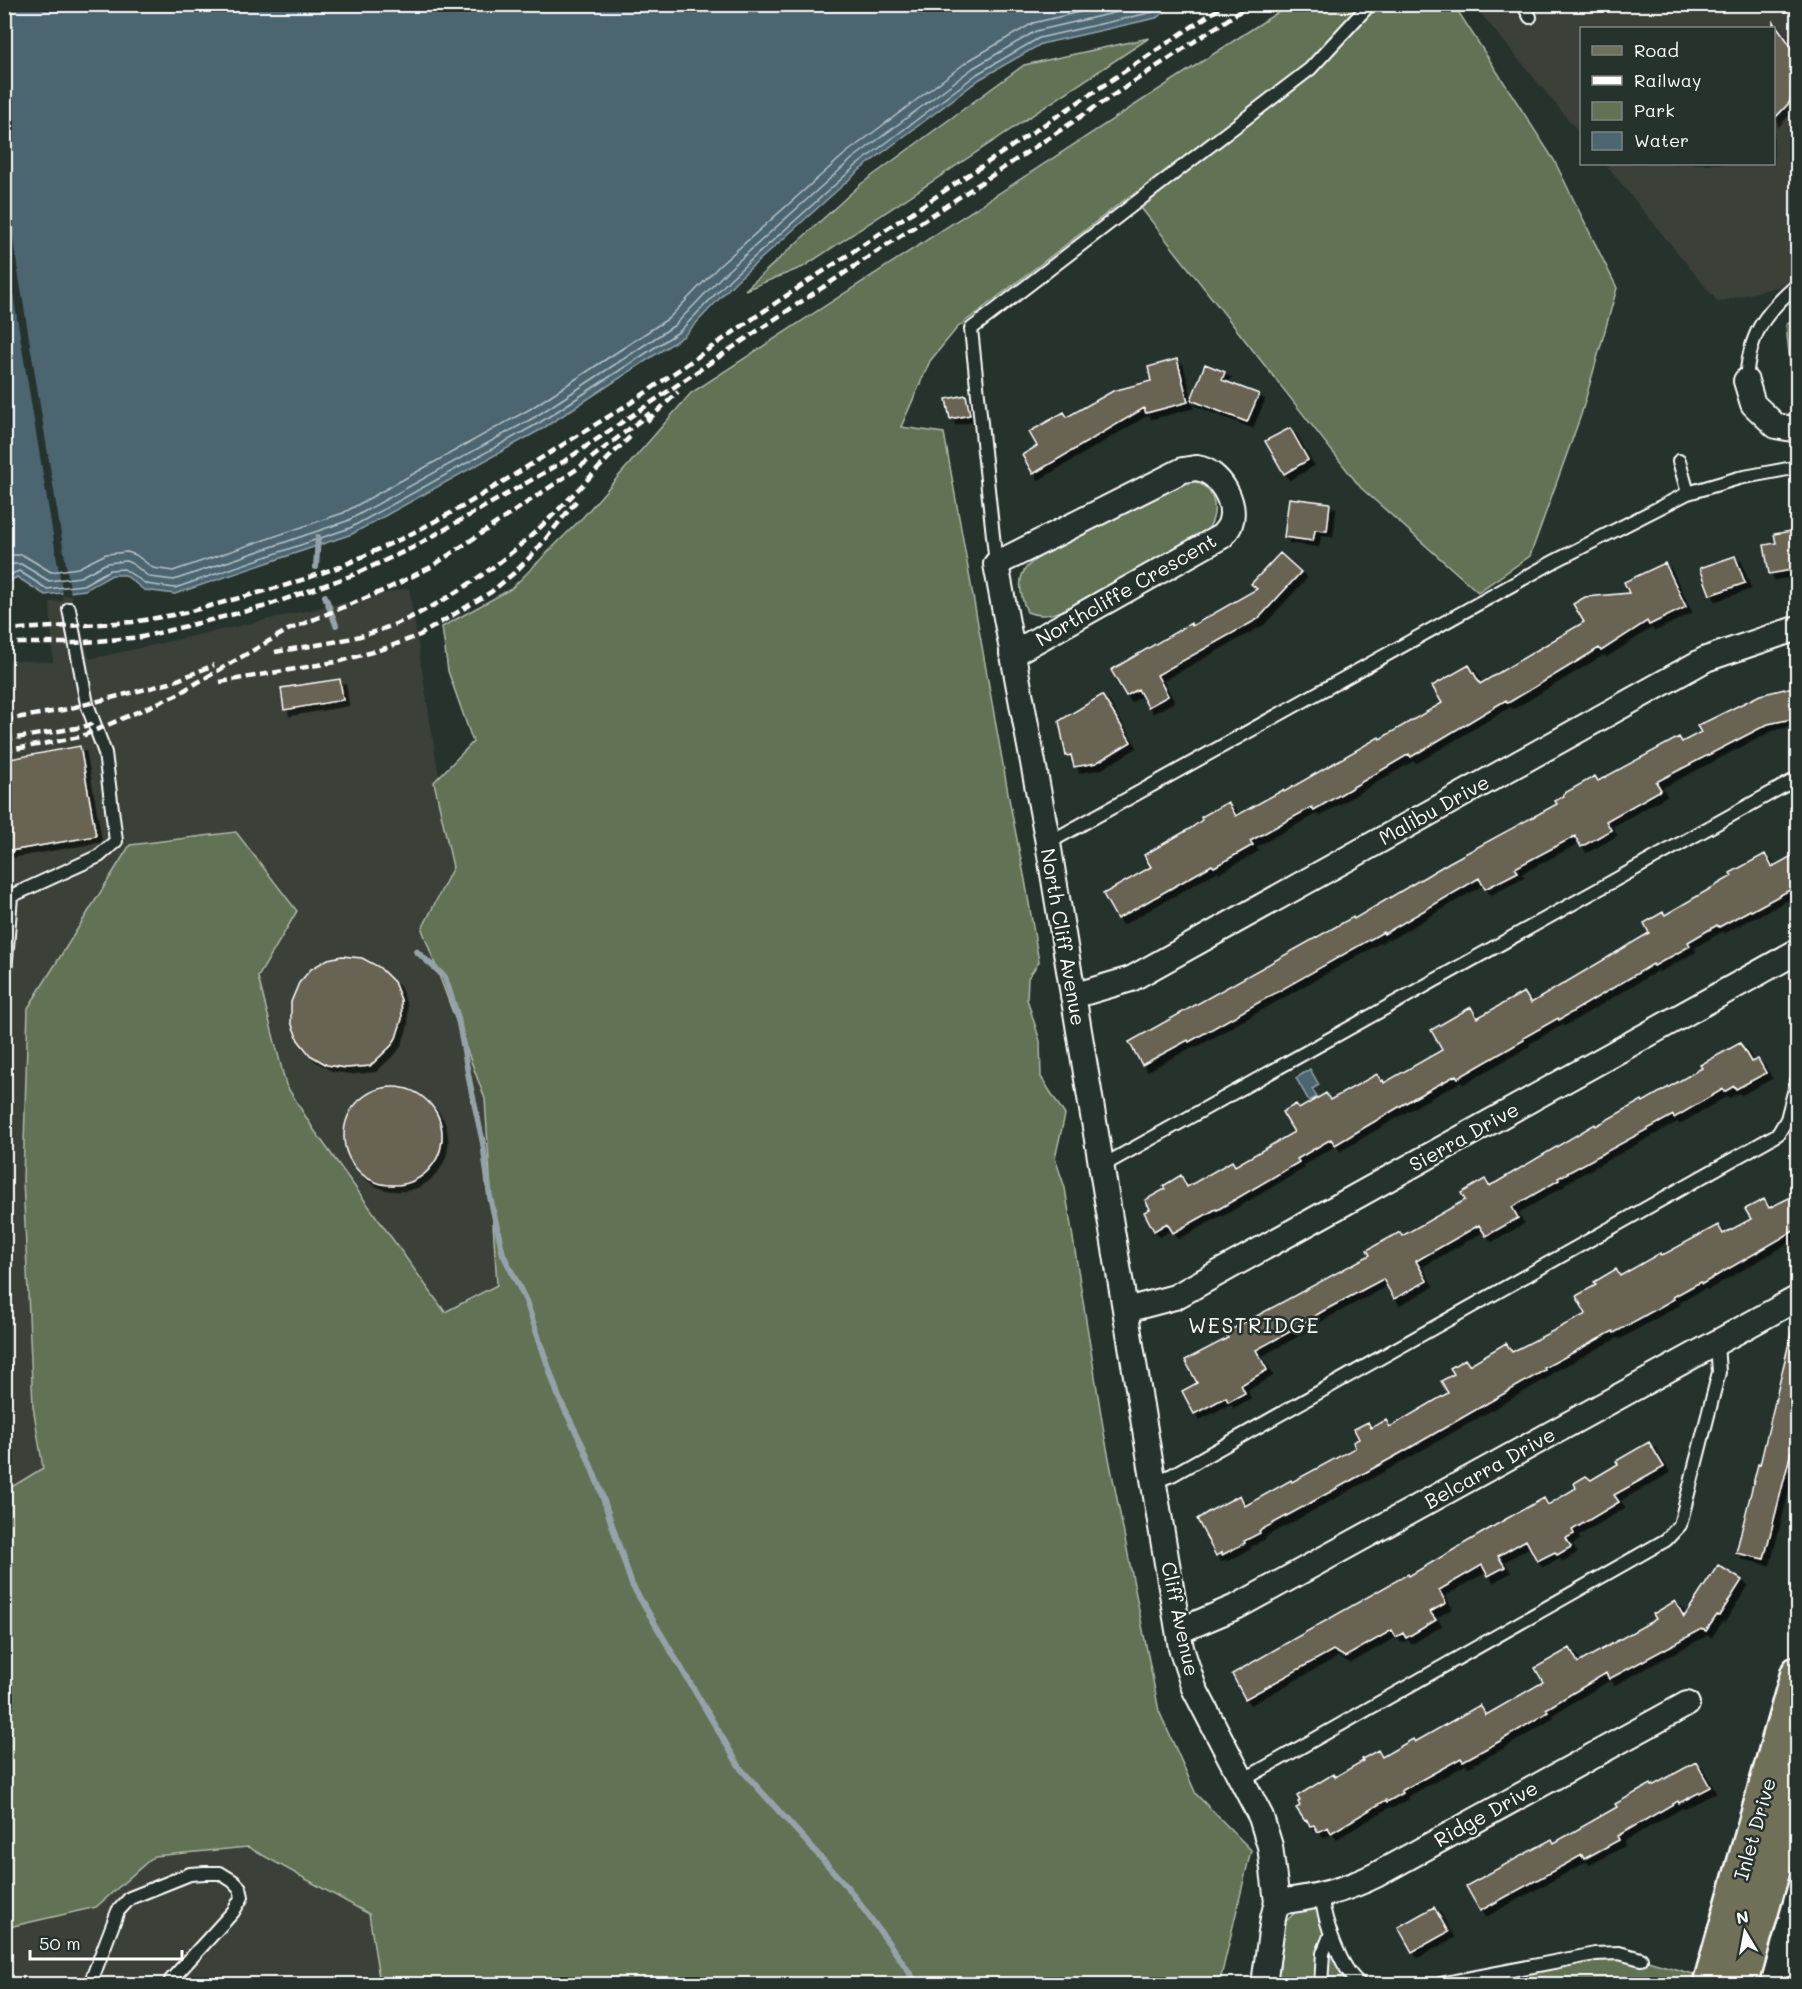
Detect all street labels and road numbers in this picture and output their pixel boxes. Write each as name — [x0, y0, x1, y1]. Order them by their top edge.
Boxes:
street label: Northcliffe Crescent — [1030, 527, 1221, 651]
street label: Malibu Drive — [1374, 768, 1493, 850]
street label: North Cliff Avenue — [1036, 846, 1092, 1028]
street label: Sierra Drive — [1404, 1095, 1523, 1177]
street label: Belcarra Drive — [1419, 1420, 1560, 1514]
street label: Cliff Avenue — [1156, 1559, 1206, 1679]
street label: Ridge Drive — [1429, 1774, 1542, 1852]
street label: Inlet Drive — [1727, 1775, 1781, 1883]

